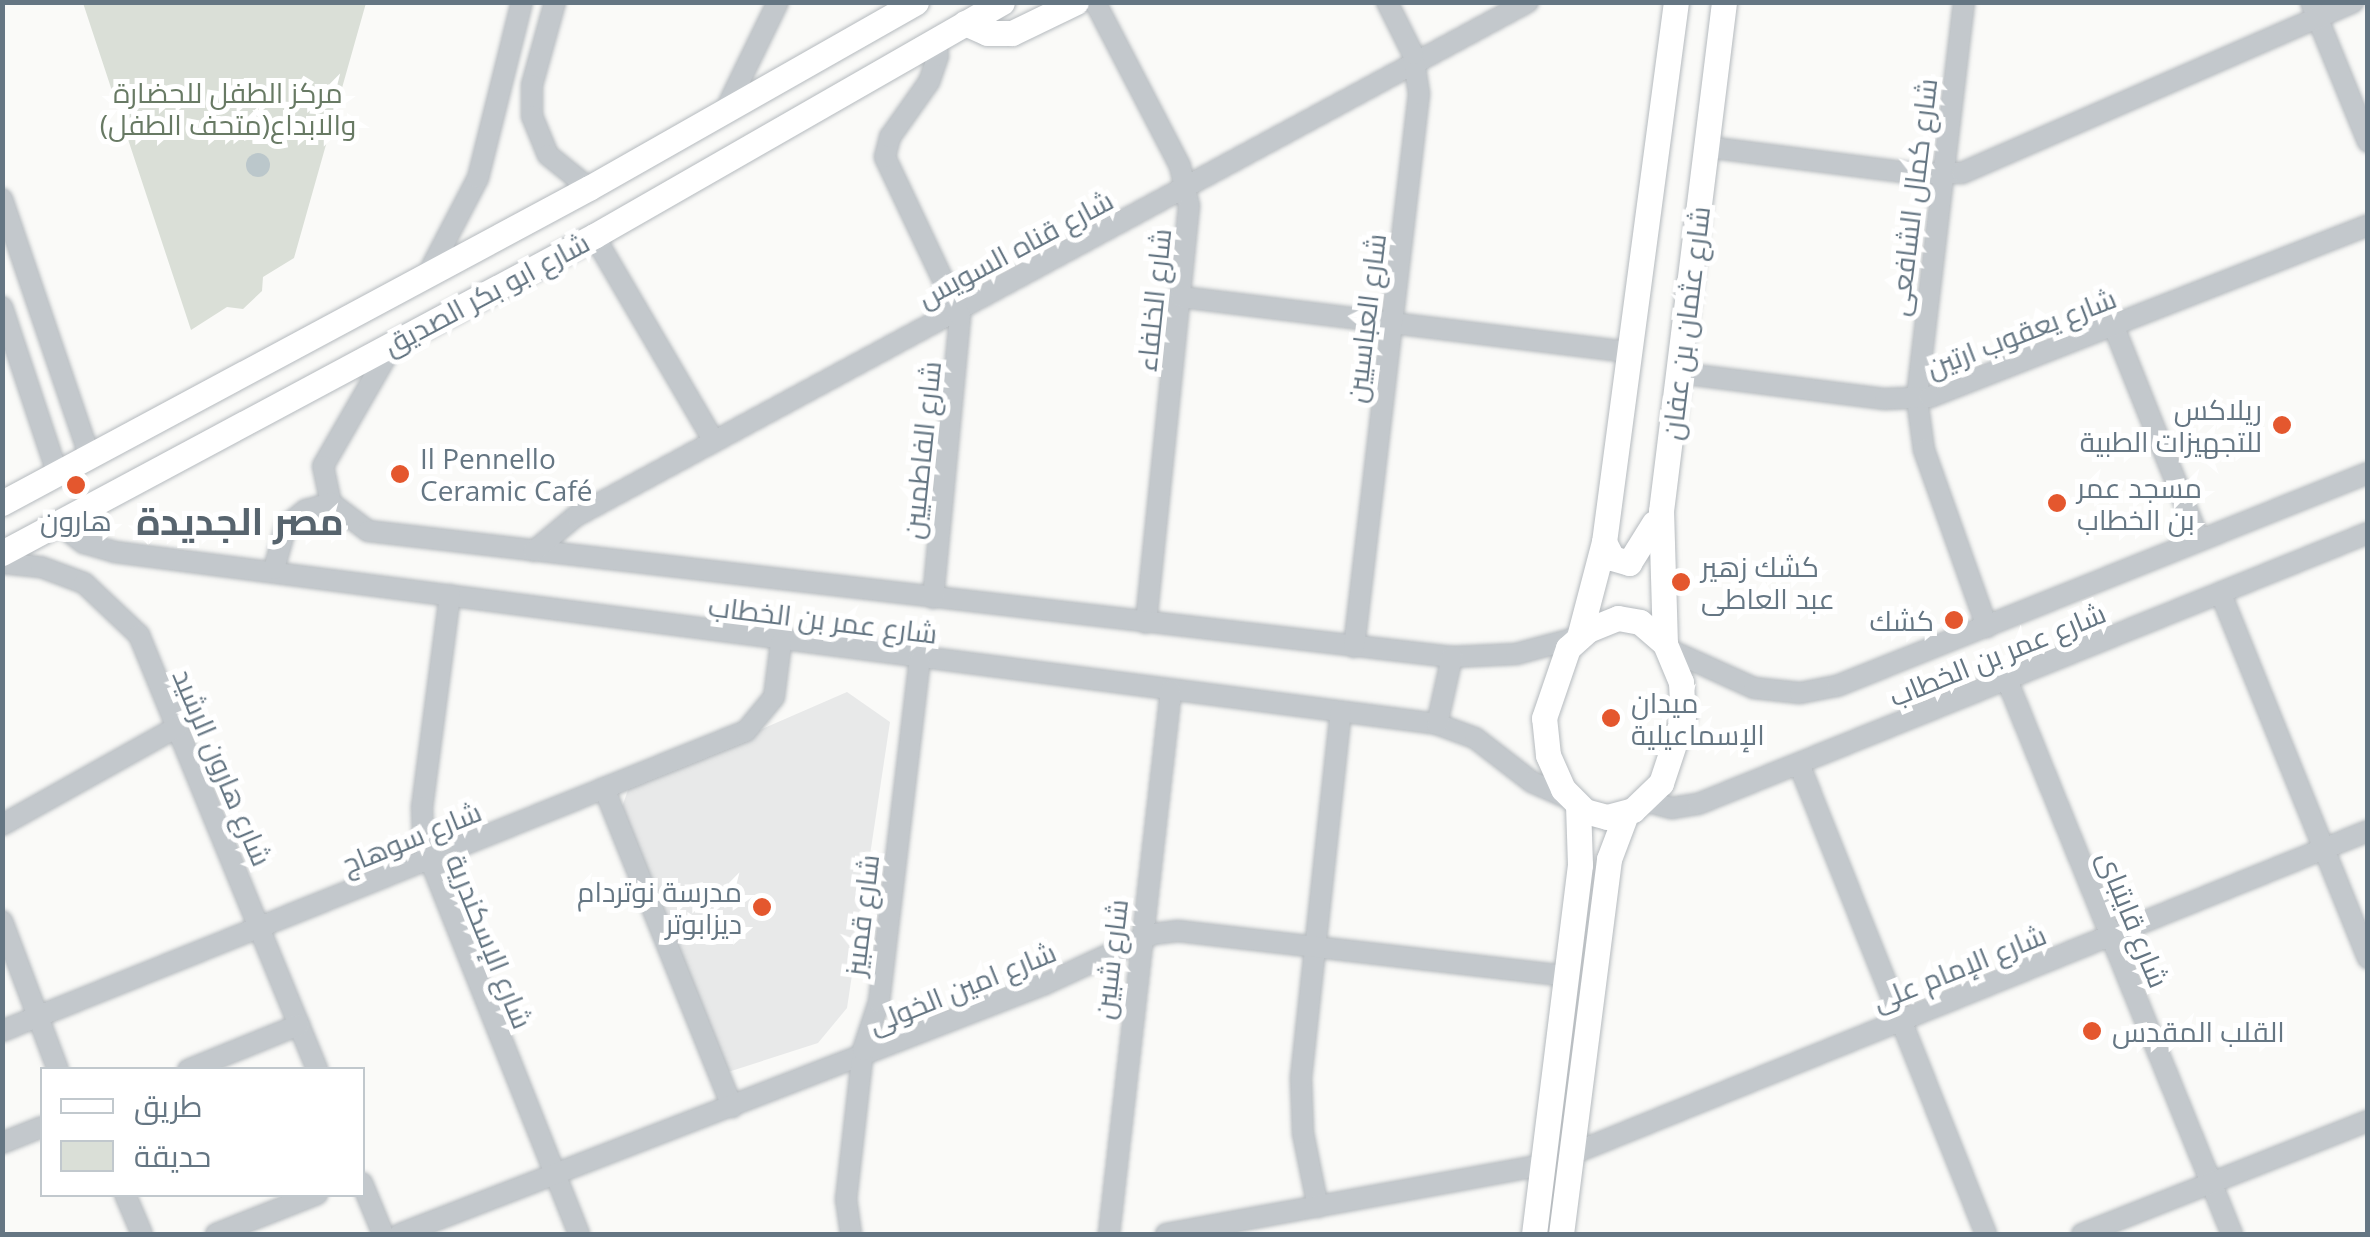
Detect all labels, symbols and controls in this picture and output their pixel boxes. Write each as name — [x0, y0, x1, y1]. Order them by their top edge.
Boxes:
park label: مركز الطفل للحضارة والابداع(متحف الطفل) — [100, 75, 356, 141]
street label: شارع كمال الشافعى — [1881, 76, 1943, 318]
street label: شارع قناه السويس — [912, 182, 1118, 314]
street label: شارع عثمان بن عفان — [1654, 204, 1716, 442]
street label: شارع ابو بكر الصديق — [377, 225, 595, 361]
street label: شارع الخلفاء — [1129, 227, 1177, 373]
street label: شارع العباسيين — [1338, 231, 1392, 405]
street label: شارع يعقوب ارتين — [1921, 280, 2121, 384]
street label: شارع الفاطميين — [895, 359, 947, 541]
place label: ريلاكس للتجهيزات الطبية — [2080, 392, 2262, 458]
marker: ريلاكس للتجهيزات الطبية — [2271, 414, 2293, 436]
place label: Il Pennello Ceramic Café — [420, 441, 592, 507]
marker: Il Pennello Ceramic Café — [389, 463, 411, 485]
place label: مسجد عمر بن الخطاب — [2077, 470, 2202, 536]
marker: هارون — [63, 472, 89, 498]
marker: مسجد عمر بن الخطاب — [2046, 492, 2068, 514]
district label: مصر الجديدة — [136, 498, 344, 544]
place label: هارون — [40, 503, 112, 537]
place label: كشك زهير عبد العاطى — [1701, 549, 1835, 615]
marker: كشك زهير عبد العاطى — [1670, 571, 1692, 593]
street label: شارع عمر بن الخطاب — [707, 588, 939, 650]
street label: شارع عمر بن الخطاب — [1884, 595, 2110, 713]
place label: كشك — [1870, 603, 1934, 637]
marker: كشك — [1943, 609, 1965, 631]
street label: شارع هارون الرشيد — [166, 664, 280, 870]
place label: ميدان الإسماعيلية — [1631, 685, 1765, 751]
marker: ميدان الإسماعيلية — [1600, 707, 1622, 729]
street label: شارع سوهاج — [336, 794, 486, 880]
street label: شارع قايتباى — [2091, 846, 2177, 992]
street label: شارع الإسكندرية — [440, 849, 540, 1033]
street label: شارع قمبيز — [837, 852, 885, 978]
place label: مدرسة نوتردام ديزابوتر — [577, 874, 742, 940]
marker: مدرسة نوتردام ديزابوتر — [751, 896, 773, 918]
street label: شارع شبين — [1086, 897, 1134, 1021]
street label: شارع الإمام على — [1867, 917, 2051, 1017]
street label: شارع امين الخولى — [863, 934, 1061, 1040]
place label: القلب المقدس — [2112, 1014, 2285, 1048]
marker: القلب المقدس — [2081, 1020, 2103, 1042]
legend — [40, 1067, 365, 1197]
text: طريق — [134, 1085, 203, 1126]
text: حديقة — [134, 1135, 211, 1176]

